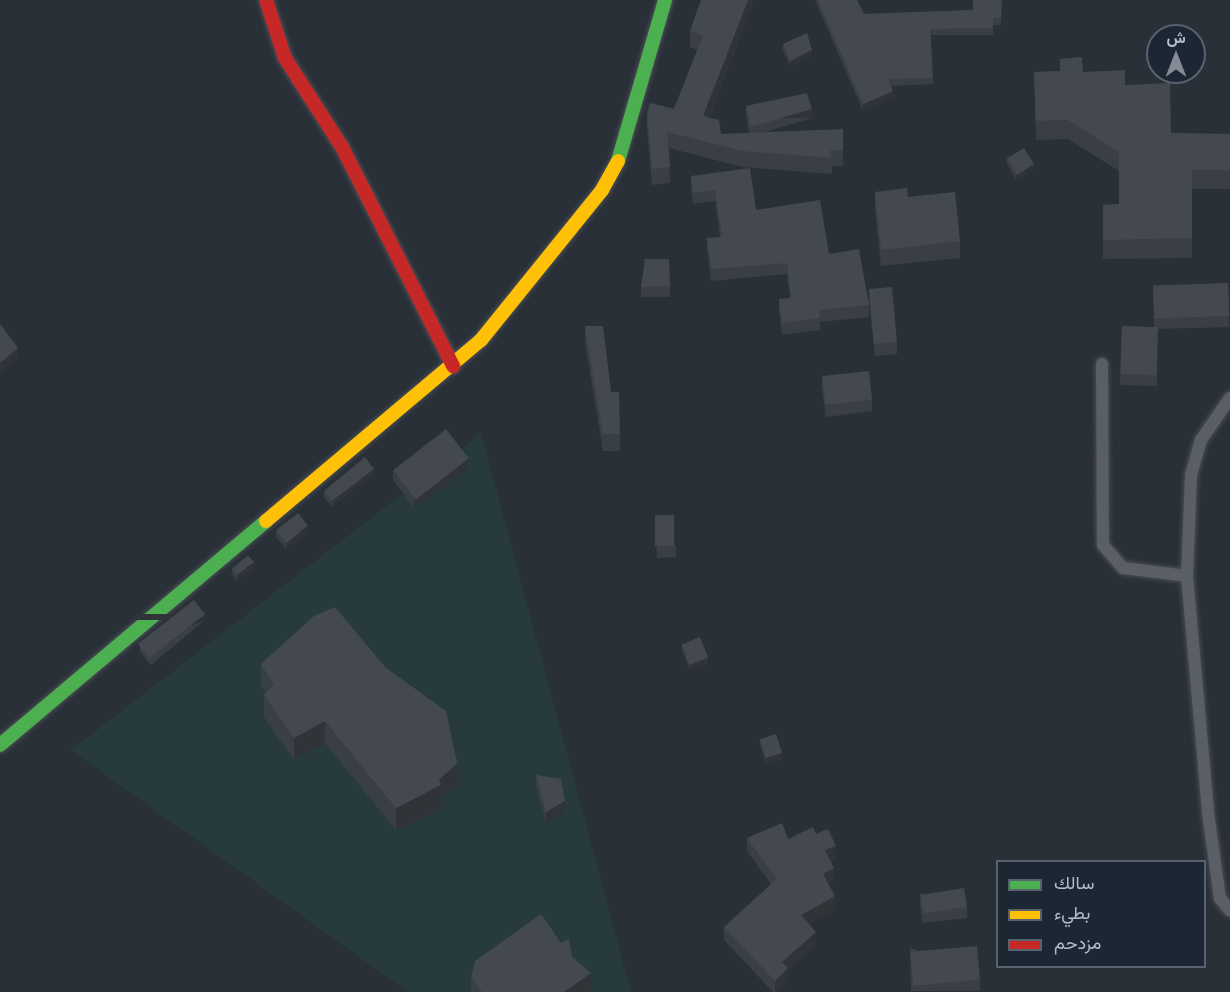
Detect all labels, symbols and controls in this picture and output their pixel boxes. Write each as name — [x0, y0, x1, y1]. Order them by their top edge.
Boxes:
north arrow — [1146, 24, 1206, 84]
text: ش — [1166, 28, 1186, 47]
legend — [996, 860, 1206, 968]
text: سالك — [1054, 872, 1094, 894]
text: بطيء — [1054, 902, 1090, 924]
text: مزدحم — [1054, 932, 1101, 954]

